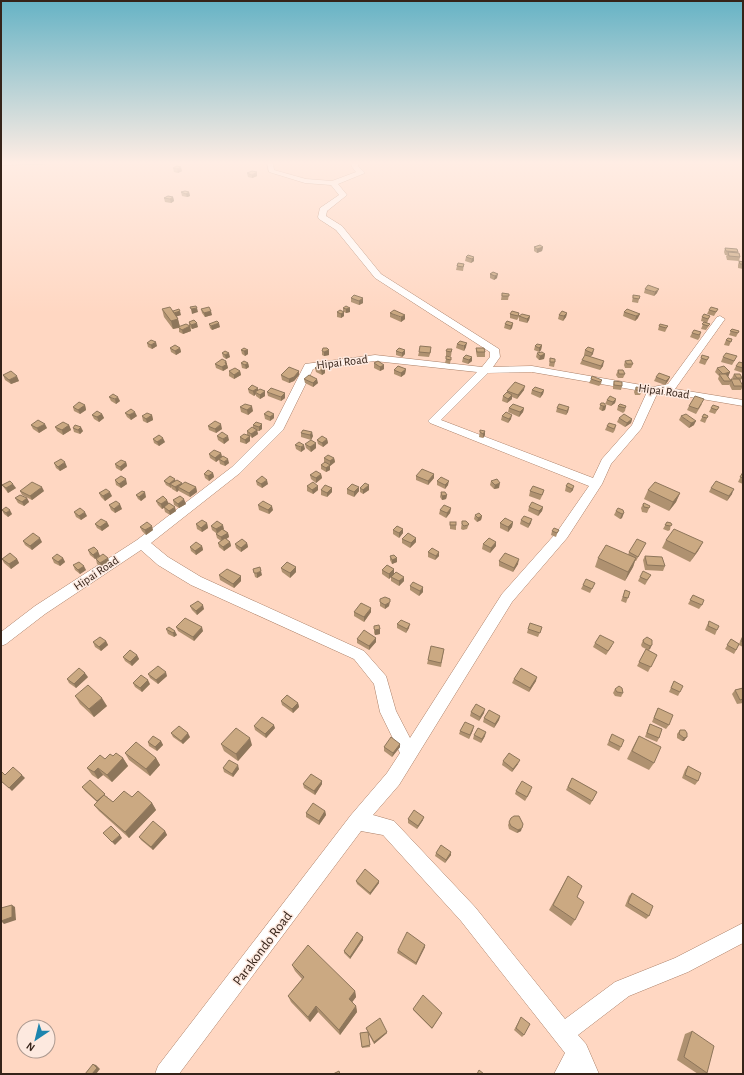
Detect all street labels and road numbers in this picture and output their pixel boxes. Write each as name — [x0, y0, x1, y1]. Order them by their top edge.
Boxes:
street label: Hipai Road — [316, 353, 368, 371]
street label: Hipai Road — [638, 381, 690, 401]
street label: Hipai Road — [71, 554, 121, 592]
street label: Parakondo Road — [231, 909, 295, 988]

